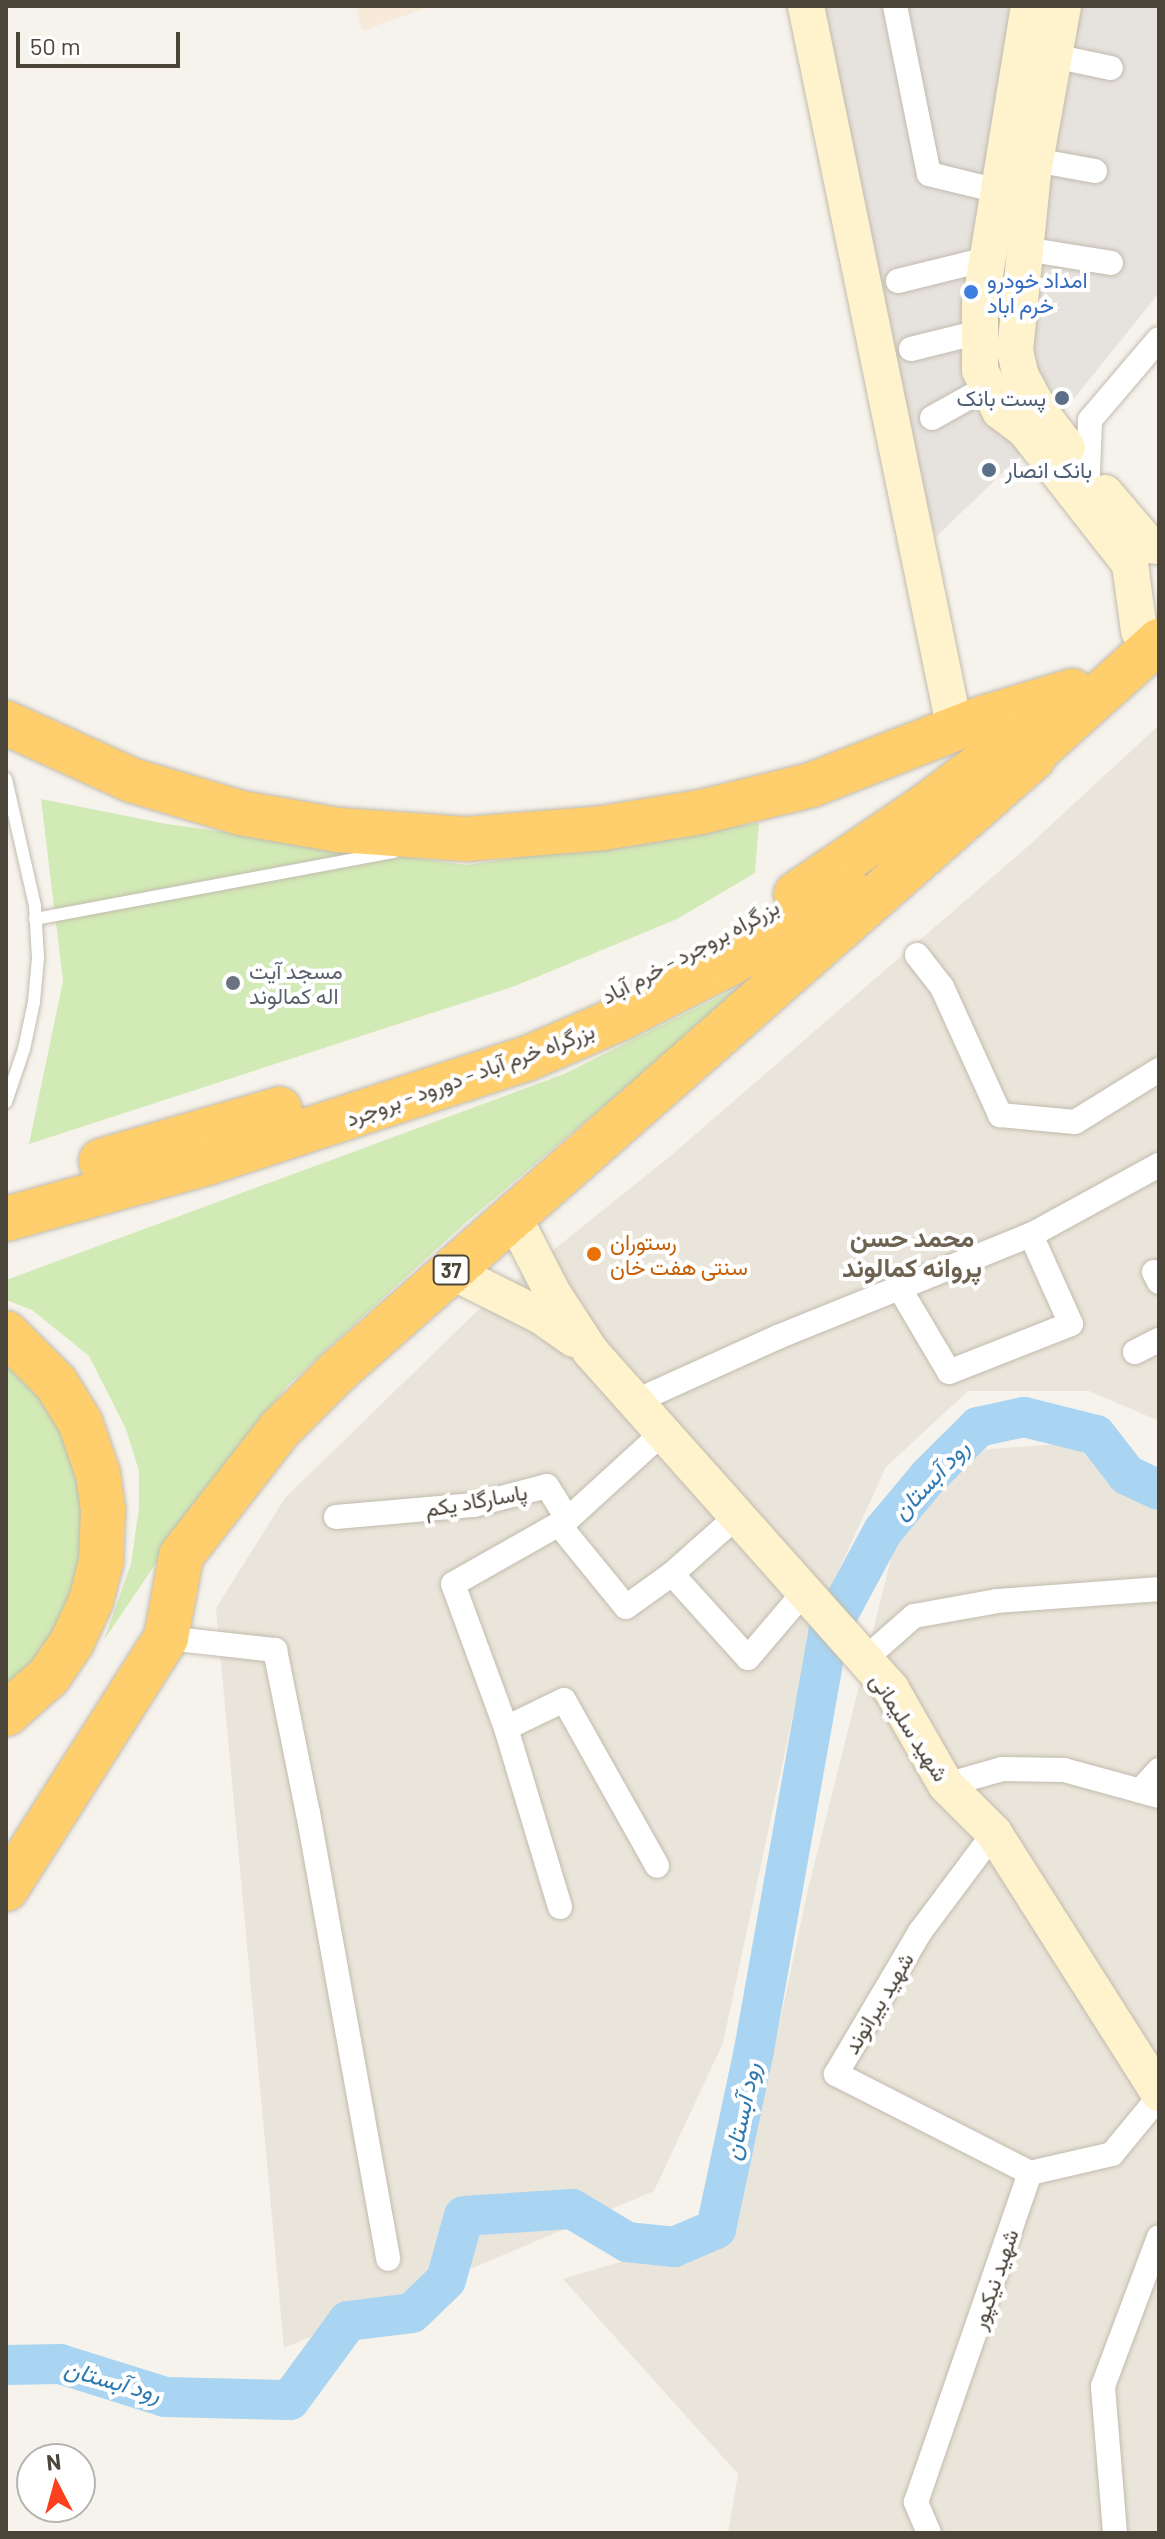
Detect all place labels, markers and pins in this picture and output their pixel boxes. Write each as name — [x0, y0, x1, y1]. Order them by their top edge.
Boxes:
place label: امداد خودرو خرم اباد — [987, 266, 1088, 318]
marker: امداد خودرو خرم اباد — [962, 283, 980, 301]
place label: پست بانک — [956, 385, 1046, 411]
marker: پست بانک — [1053, 389, 1071, 407]
place label: بانک انصار — [1005, 457, 1092, 483]
marker: بانک انصار — [980, 461, 998, 479]
place label: مسجد آیت اله کمالوند — [249, 957, 343, 1008]
marker: مسجد آیت اله کمالوند — [224, 974, 242, 992]
place label: رستوران سنتی هفت خان — [610, 1228, 748, 1280]
marker: رستوران سنتی هفت خان — [585, 1245, 603, 1263]

